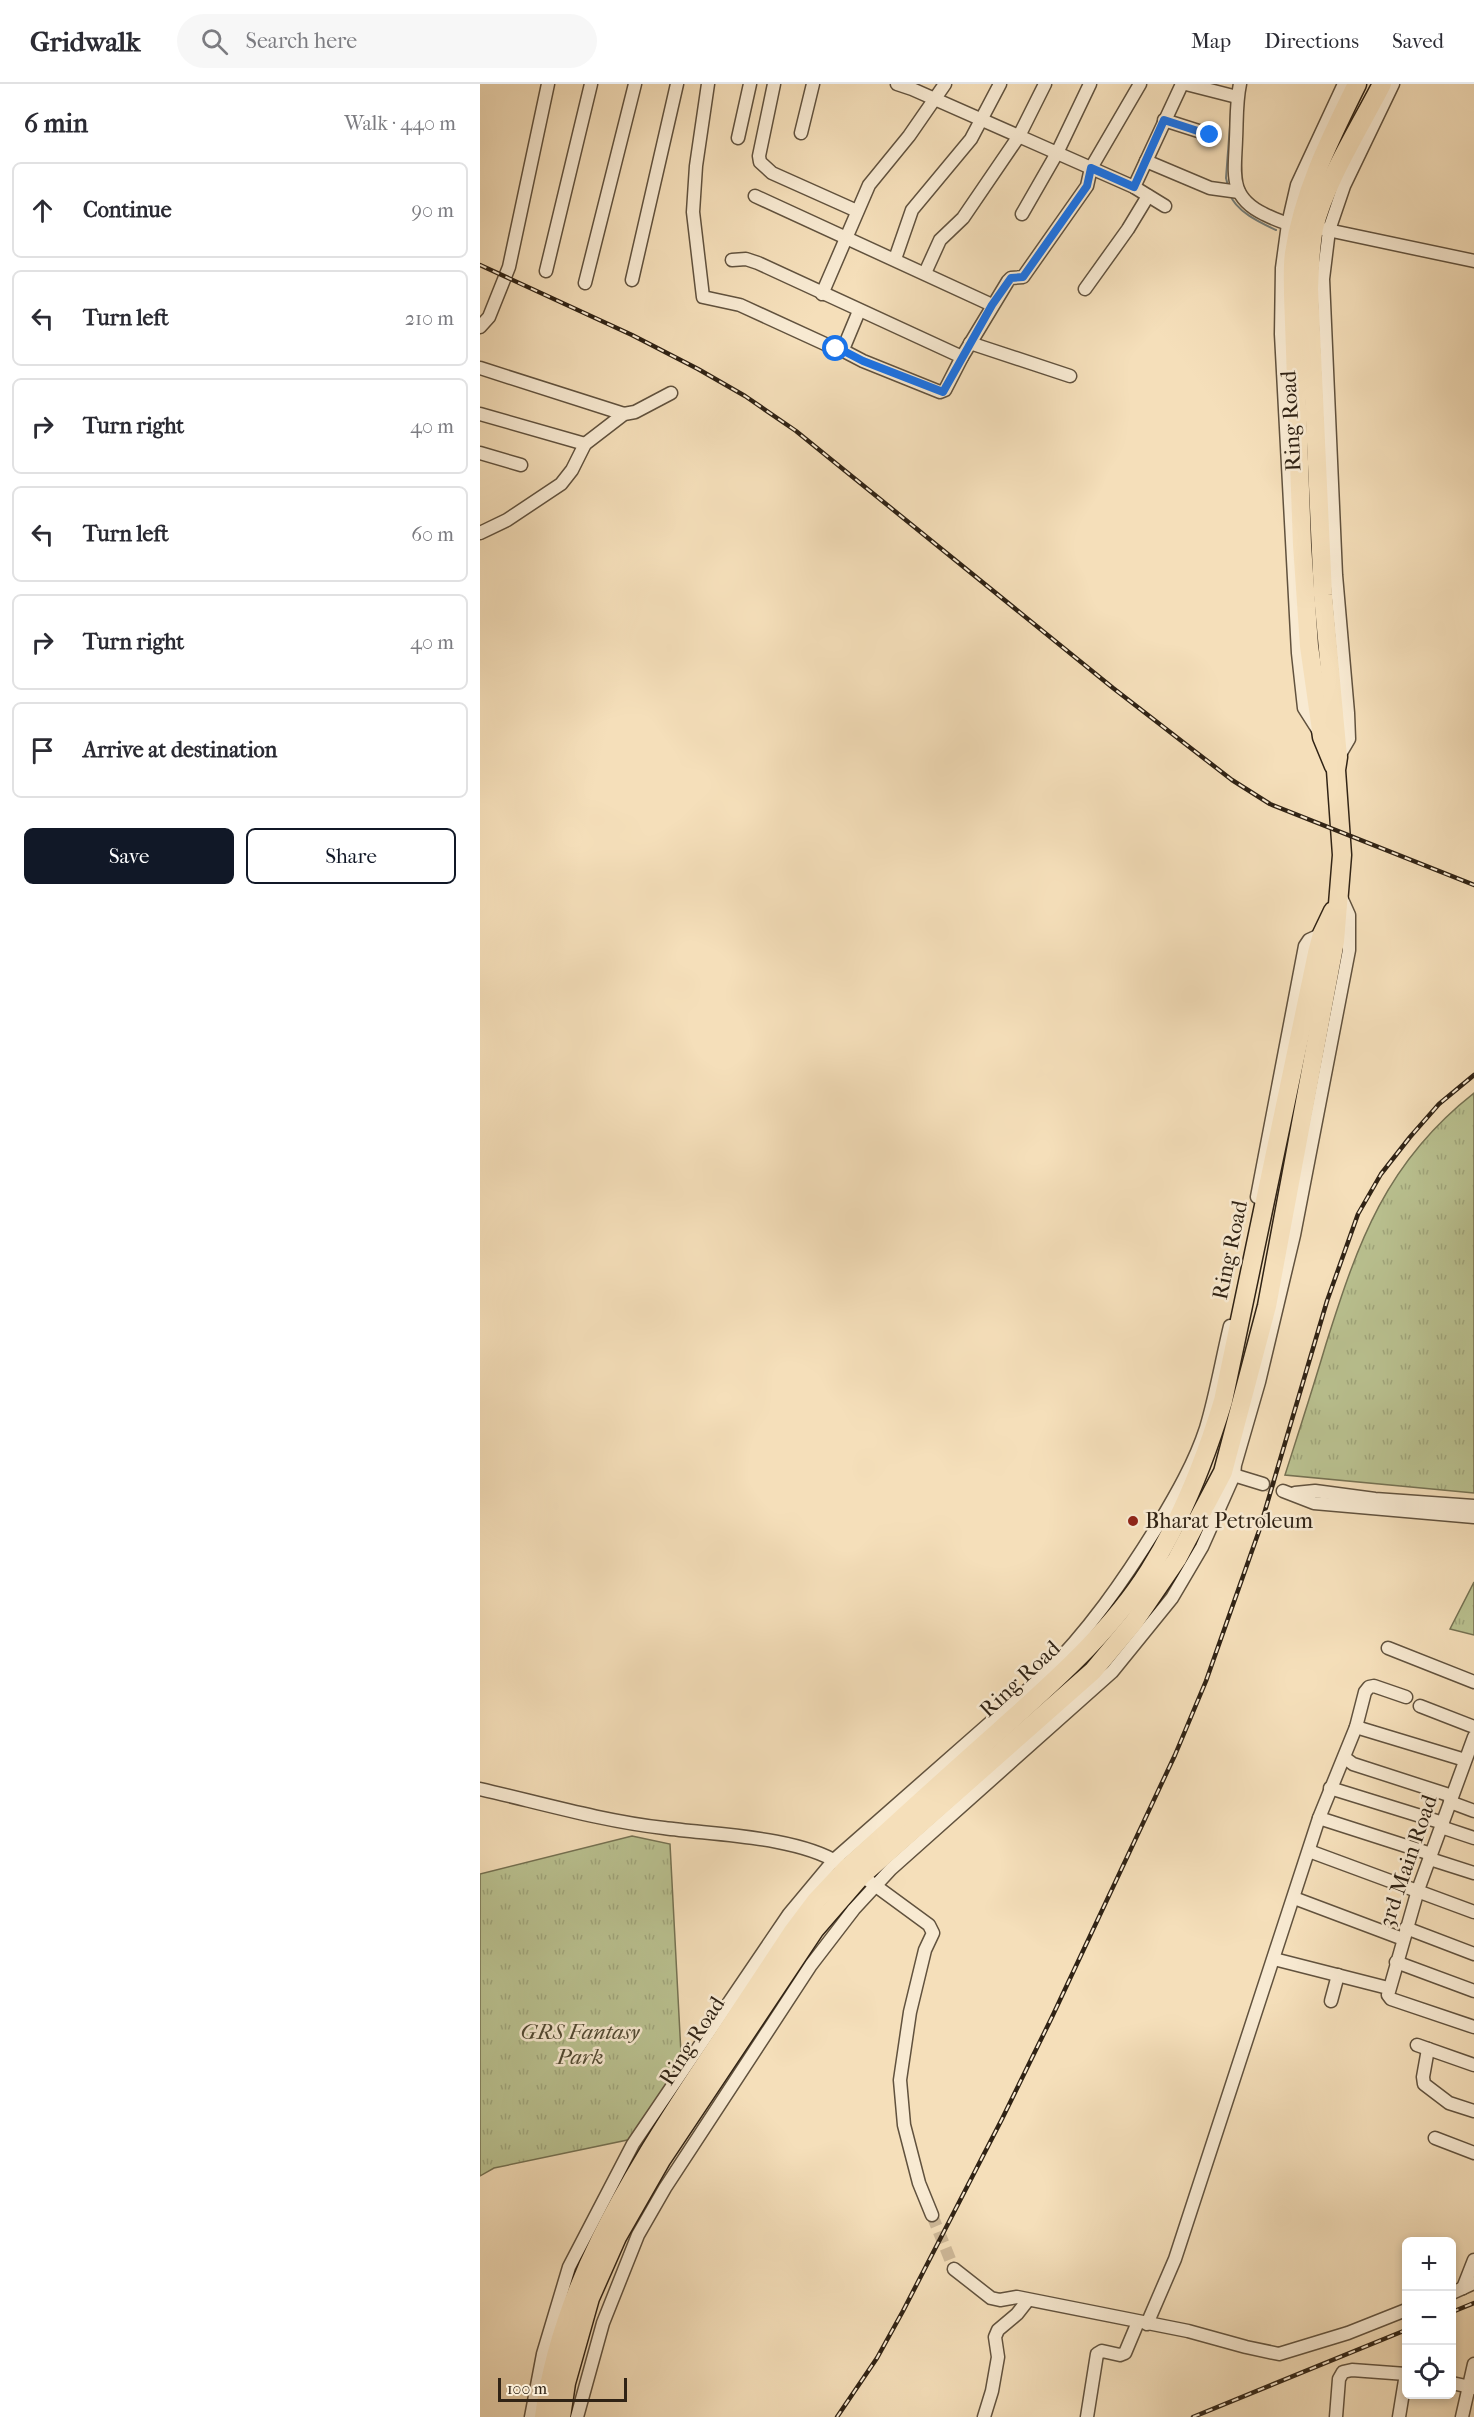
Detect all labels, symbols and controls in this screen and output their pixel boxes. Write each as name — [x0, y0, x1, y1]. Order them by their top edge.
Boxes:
search box — [177, 14, 597, 68]
text: Gridwalk — [30, 25, 141, 58]
icon: search — [198, 25, 231, 58]
text: Search here — [246, 28, 357, 54]
text: Map — [1191, 29, 1231, 53]
text: Directions — [1264, 29, 1359, 53]
text: Saved — [1392, 29, 1444, 53]
text: 6 min — [24, 108, 88, 139]
text: Walk · 440 m — [344, 112, 456, 135]
route end — [1196, 121, 1222, 147]
icon: ahead — [26, 194, 59, 227]
text: Continue — [83, 197, 172, 223]
text: 90 m — [412, 199, 454, 222]
icon: left — [26, 302, 59, 335]
text: Turn left — [83, 305, 169, 331]
text: 210 m — [405, 307, 454, 330]
route start — [822, 335, 848, 361]
street label: Ring Road — [1275, 369, 1307, 472]
icon: right — [26, 410, 59, 443]
text: Turn right — [83, 413, 184, 439]
text: 40 m — [410, 415, 454, 438]
icon: left — [26, 518, 59, 551]
text: Turn left — [83, 521, 169, 547]
text: 60 m — [411, 523, 454, 546]
icon: right — [26, 626, 59, 659]
text: Turn right — [83, 629, 184, 655]
text: 40 m — [410, 631, 454, 654]
icon: arrive — [26, 734, 59, 767]
text: Arrive at destination — [83, 737, 277, 763]
button: Save — [24, 828, 234, 884]
button: Share — [246, 828, 456, 884]
street label: Ring Road — [1207, 1197, 1253, 1302]
place label: Bharat Petroleum — [1145, 1508, 1314, 1534]
marker: Bharat Petroleum — [1126, 1514, 1140, 1528]
street label: Ring Road — [974, 1634, 1066, 1723]
street label: 3rd Main Road — [1373, 1791, 1443, 1931]
street label: Ring Road — [654, 1991, 731, 2090]
park label: GRS Fantasy Park — [521, 2019, 640, 2070]
map controls — [1402, 2237, 1456, 2399]
button: + — [1402, 2237, 1456, 2291]
button: − — [1402, 2291, 1456, 2345]
button: locate — [1402, 2345, 1456, 2399]
scale bar — [498, 2375, 627, 2402]
text: 100 m — [507, 2379, 547, 2398]

